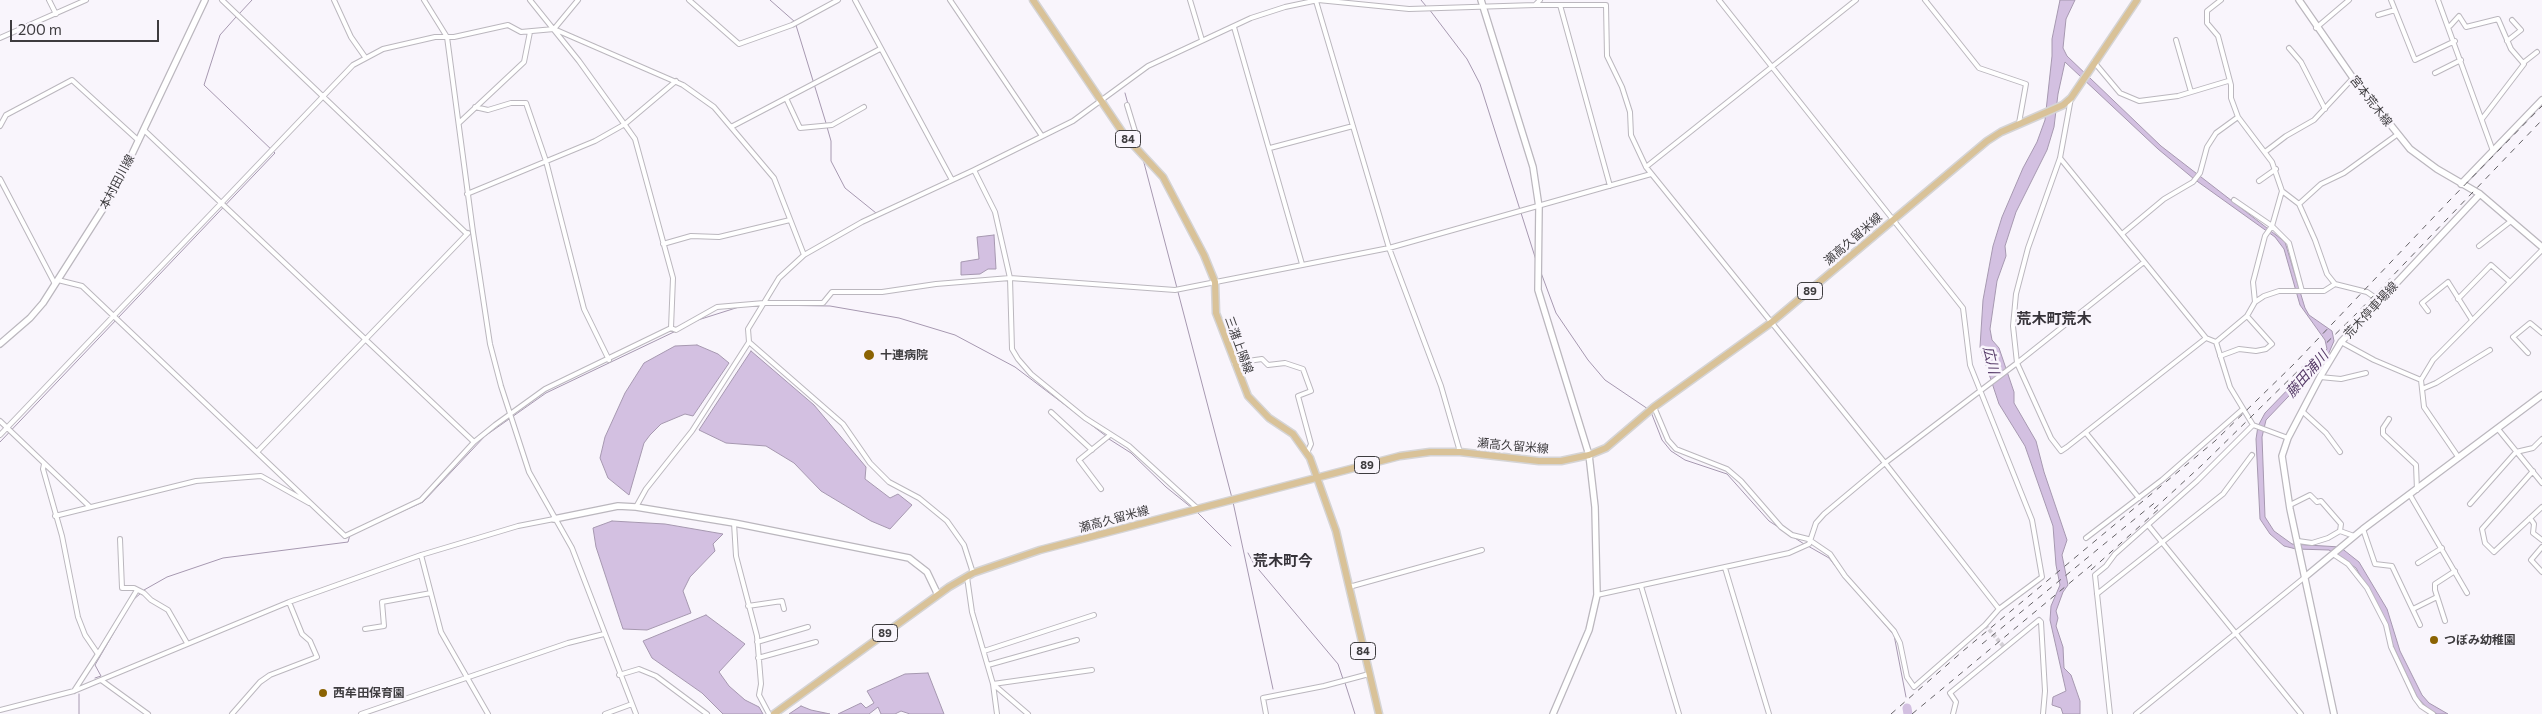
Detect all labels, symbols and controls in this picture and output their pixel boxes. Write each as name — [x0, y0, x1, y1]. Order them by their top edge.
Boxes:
scale bar — [12, 10, 161, 42]
text: 200 m — [18, 20, 62, 38]
street label: 宮本荒木線 — [2347, 73, 2395, 129]
road number: 84 — [1116, 130, 1140, 148]
street label: 本村田川線 — [97, 152, 137, 212]
street label: 瀬高久留米線 — [1821, 210, 1885, 268]
street label: 荒木停車場線 — [2341, 279, 2401, 341]
road number: 89 — [1798, 282, 1822, 300]
district label: 荒木町荒木 — [2017, 310, 2091, 328]
street label: 三潴上陽線 — [1222, 314, 1256, 376]
water label: 広川 — [1980, 344, 2002, 376]
water label: 藤田浦川 — [2282, 347, 2332, 401]
marker: 十連病院 — [862, 348, 876, 362]
place label: 十連病院 — [880, 348, 928, 362]
street label: 瀬高久留米線 — [1477, 436, 1549, 456]
road number: 89 — [1354, 456, 1380, 474]
street label: 瀬高久留米線 — [1077, 503, 1151, 535]
district label: 荒木町今 — [1253, 552, 1313, 570]
road number: 89 — [872, 624, 898, 641]
place label: つぼみ幼稚園 — [2444, 633, 2516, 647]
marker: つぼみ幼稚園 — [2428, 634, 2440, 646]
road number: 84 — [1350, 642, 1376, 659]
place label: 西牟田保育園 — [333, 686, 405, 700]
marker: 西牟田保育園 — [317, 687, 329, 699]

